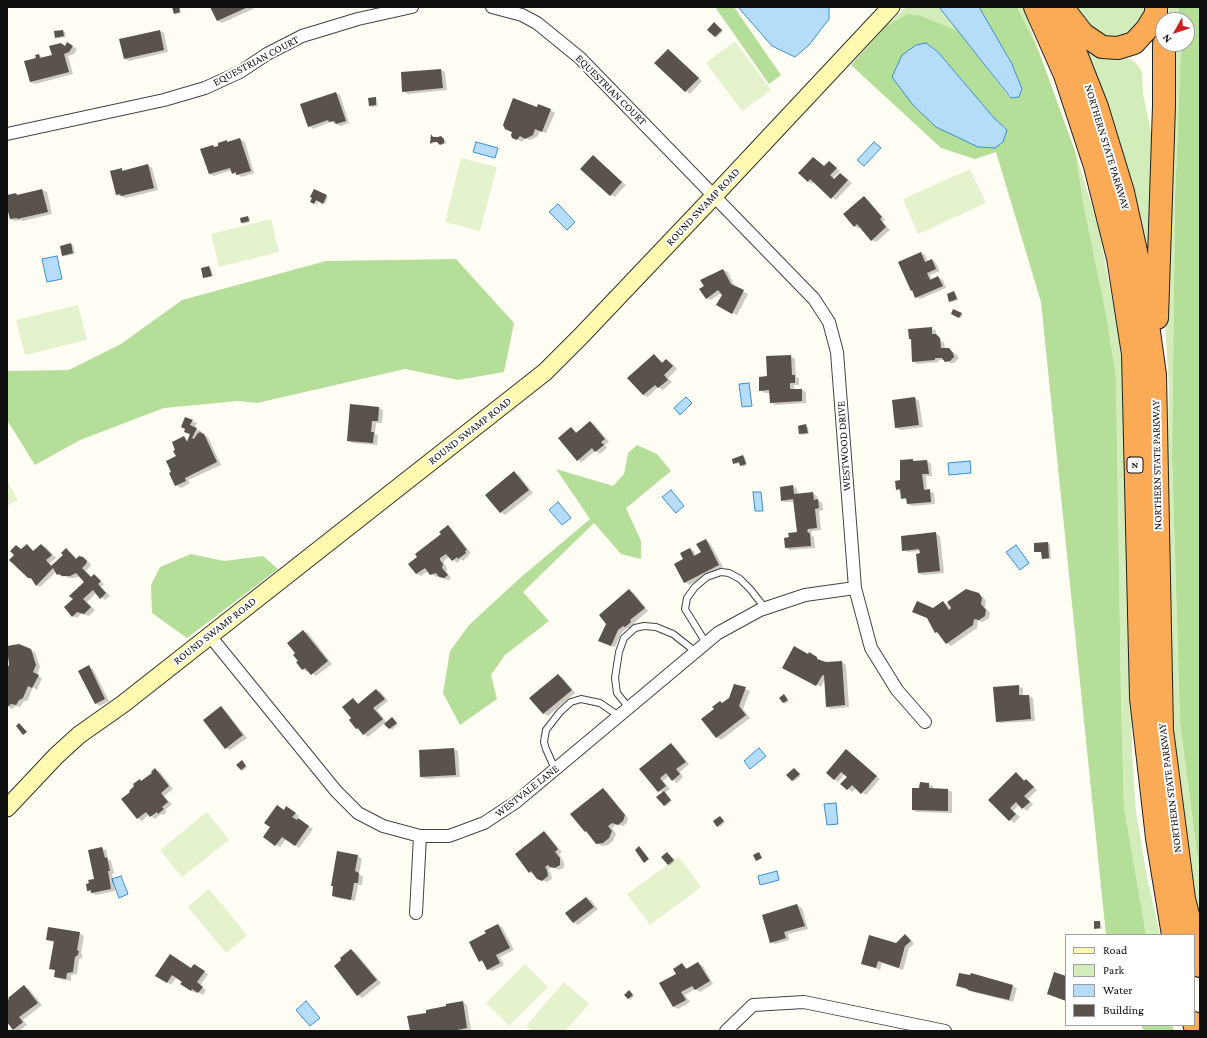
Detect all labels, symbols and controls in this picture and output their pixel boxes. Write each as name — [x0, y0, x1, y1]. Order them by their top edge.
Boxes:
north arrow — [1155, 12, 1195, 52]
text: N — [1159, 32, 1173, 46]
street label: EQUESTRIAN COURT — [211, 33, 301, 89]
street label: EQUESTRIAN COURT — [573, 52, 649, 128]
street label: NORTHERN STATE PARKWAY — [1082, 83, 1132, 211]
street label: ROUND SWAMP ROAD — [664, 165, 742, 249]
street label: ROUND SWAMP ROAD — [426, 395, 514, 467]
street label: NORTHERN STATE PARKWAY — [1149, 400, 1165, 530]
street label: WESTWOOD DRIVE — [834, 401, 854, 491]
road number: N — [1127, 457, 1143, 473]
street label: ROUND SWAMP ROAD — [171, 595, 259, 667]
street label: NORTHERN STATE PARKWAY — [1156, 723, 1184, 853]
street label: WESTVALE LANE — [492, 762, 562, 820]
legend — [1065, 934, 1195, 1026]
text: Road — [1103, 943, 1127, 957]
text: Park — [1103, 963, 1124, 977]
text: Water — [1103, 983, 1132, 997]
text: Building — [1103, 1003, 1144, 1017]

